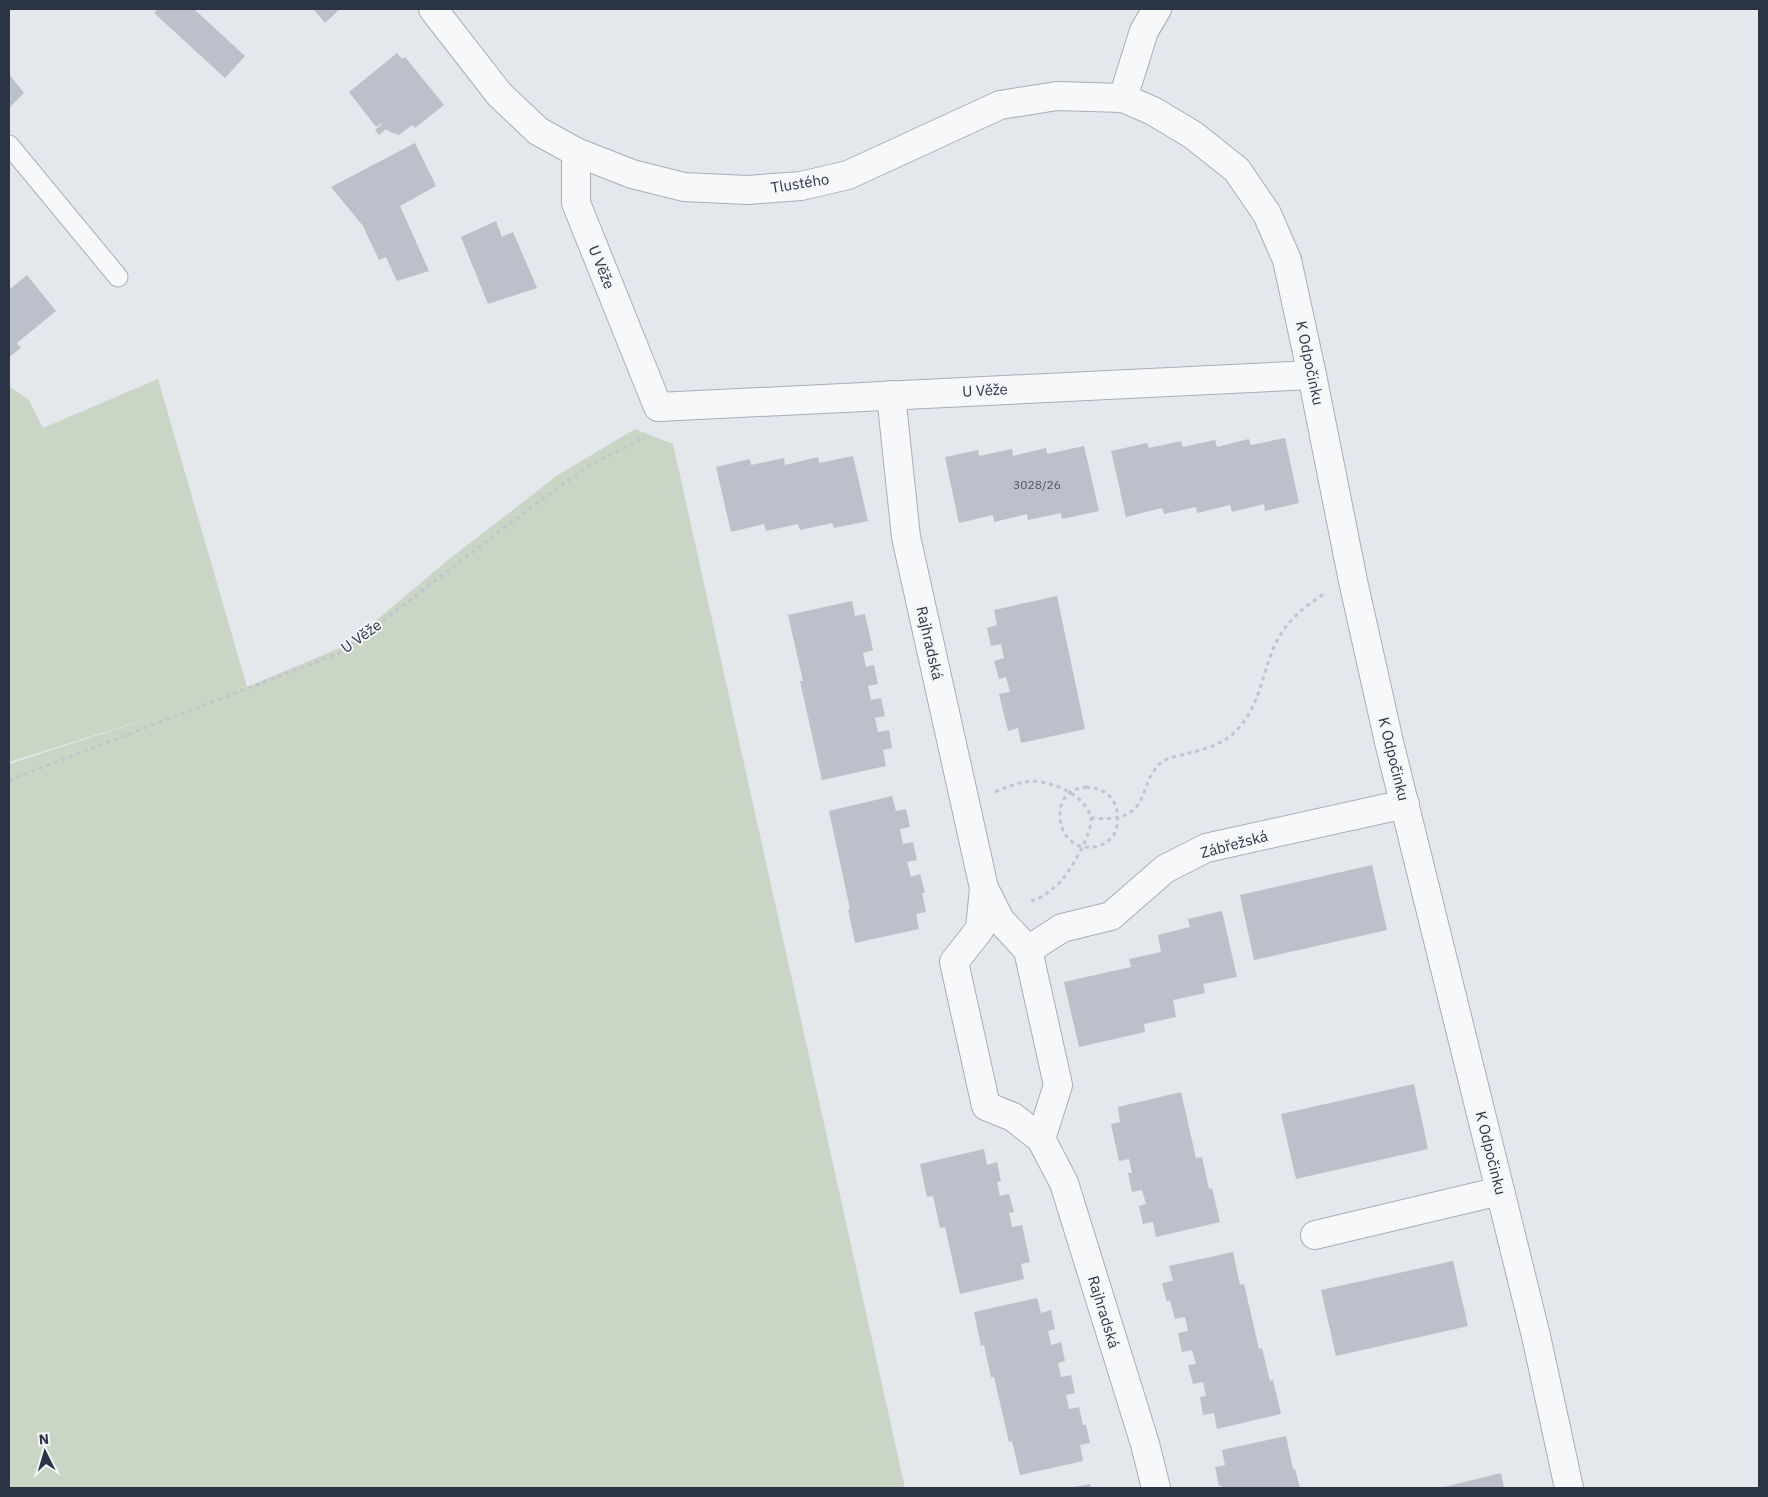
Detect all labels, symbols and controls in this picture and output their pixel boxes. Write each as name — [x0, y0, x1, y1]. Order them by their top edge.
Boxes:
street label: Tlustého — [770, 169, 830, 197]
street label: U Věže — [585, 242, 619, 292]
street label: K Odpočinku — [1292, 319, 1328, 407]
street label: U Věže — [962, 379, 1008, 401]
house number: 3028/26 — [1013, 477, 1061, 492]
street label: Rajhradská — [912, 604, 948, 682]
street label: U Věže — [337, 615, 385, 657]
street label: K Odpočinku — [1374, 715, 1414, 803]
street label: Zábřežská — [1198, 826, 1270, 862]
street label: K Odpočinku — [1471, 1109, 1511, 1197]
street label: Rajhradská — [1084, 1273, 1124, 1351]
north arrow — [20, 1427, 70, 1477]
text: N — [38, 1430, 50, 1448]

